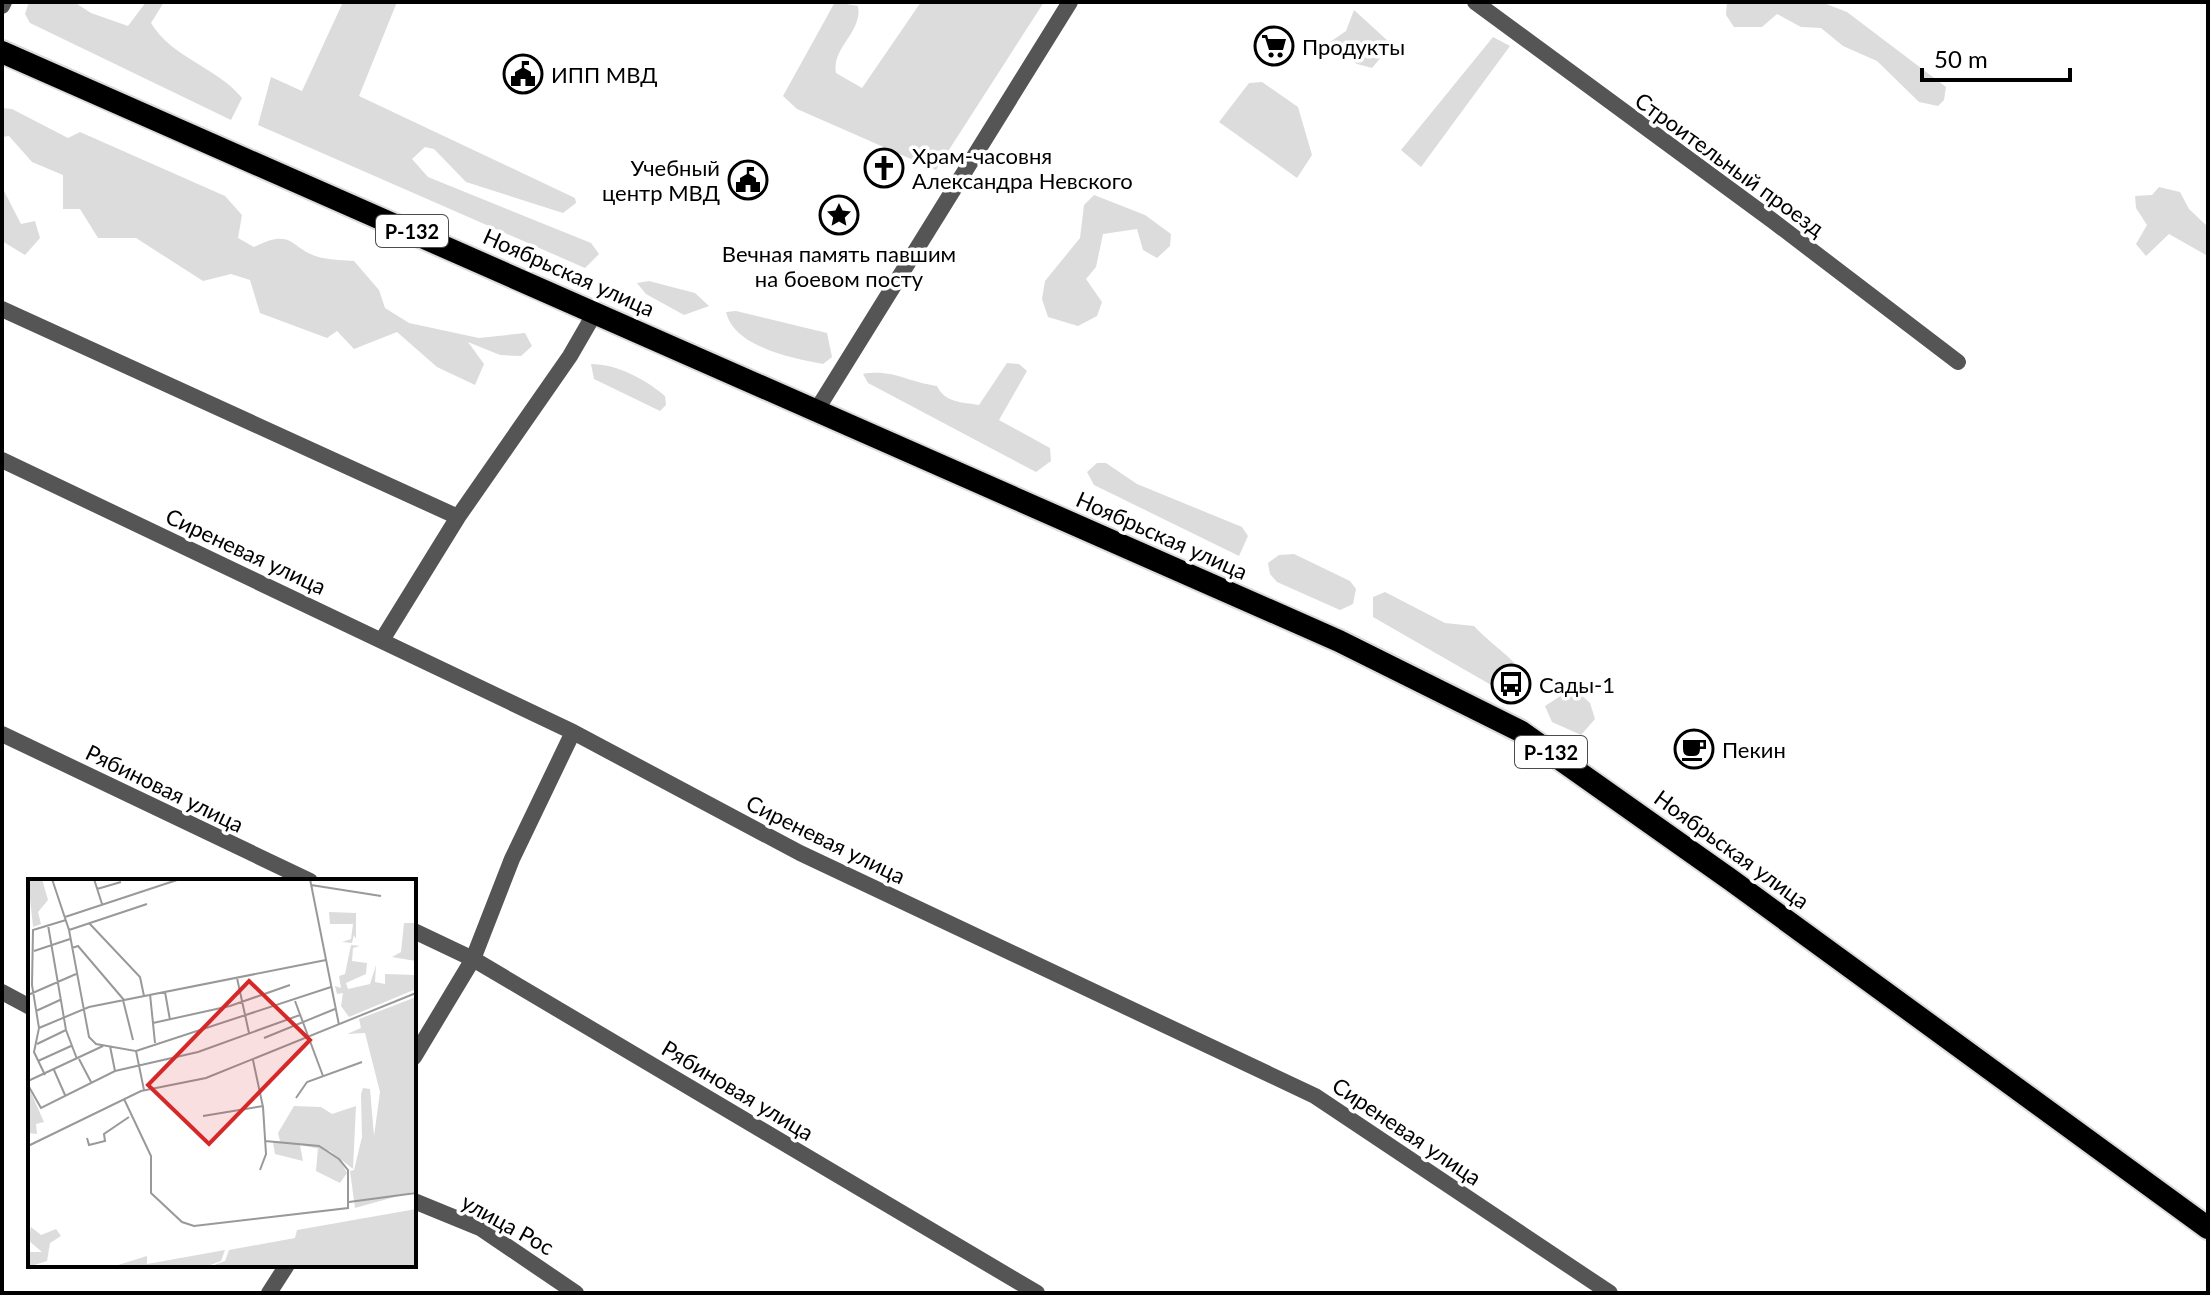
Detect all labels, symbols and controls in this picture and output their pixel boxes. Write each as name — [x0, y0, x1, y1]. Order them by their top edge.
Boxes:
supermarket icon: Продукты — [1253, 25, 1295, 67]
scale bar — [1922, 32, 2070, 82]
place label: Продукты — [1302, 33, 1405, 60]
text: 50 m — [1934, 44, 1988, 73]
public building icon: ИПП МВД — [502, 53, 544, 95]
place label: ИПП МВД — [551, 61, 658, 88]
street label: Строительный проезд — [1630, 86, 1830, 242]
place label: Храм-часовня Александра Невского — [912, 142, 1133, 194]
church icon: Храм-часовня Александра Невского — [863, 147, 905, 189]
place label: Учебный центр МВД — [602, 154, 720, 206]
public building icon: Учебный центр МВД — [727, 159, 769, 201]
place icon: Вечная память павшим на боевом посту — [818, 194, 860, 236]
road number: Р-132 — [376, 215, 448, 247]
street label: Ноябрьская улица — [479, 222, 659, 322]
place label: Вечная память павшим на боевом посту — [722, 240, 956, 292]
street label: Ноябрьская улица — [1072, 485, 1252, 585]
street label: Сиреневая улица — [162, 502, 330, 600]
bus stop icon: Сады-1 — [1490, 663, 1532, 705]
place label: Сады-1 — [1539, 671, 1615, 698]
cafe icon: Пекин — [1673, 728, 1715, 770]
road number: Р-132 — [1515, 736, 1587, 768]
place label: Пекин — [1722, 736, 1786, 763]
street label: Рябиновая улица — [82, 738, 248, 838]
street label: Ноябрьская улица — [1649, 784, 1815, 914]
street label: Сиреневая улица — [742, 789, 910, 889]
inset map — [28, 879, 416, 1267]
street label: Рябиновая улица — [657, 1034, 819, 1146]
street label: Сиреневая улица — [1327, 1071, 1487, 1191]
street label: улица Рос — [457, 1188, 559, 1260]

